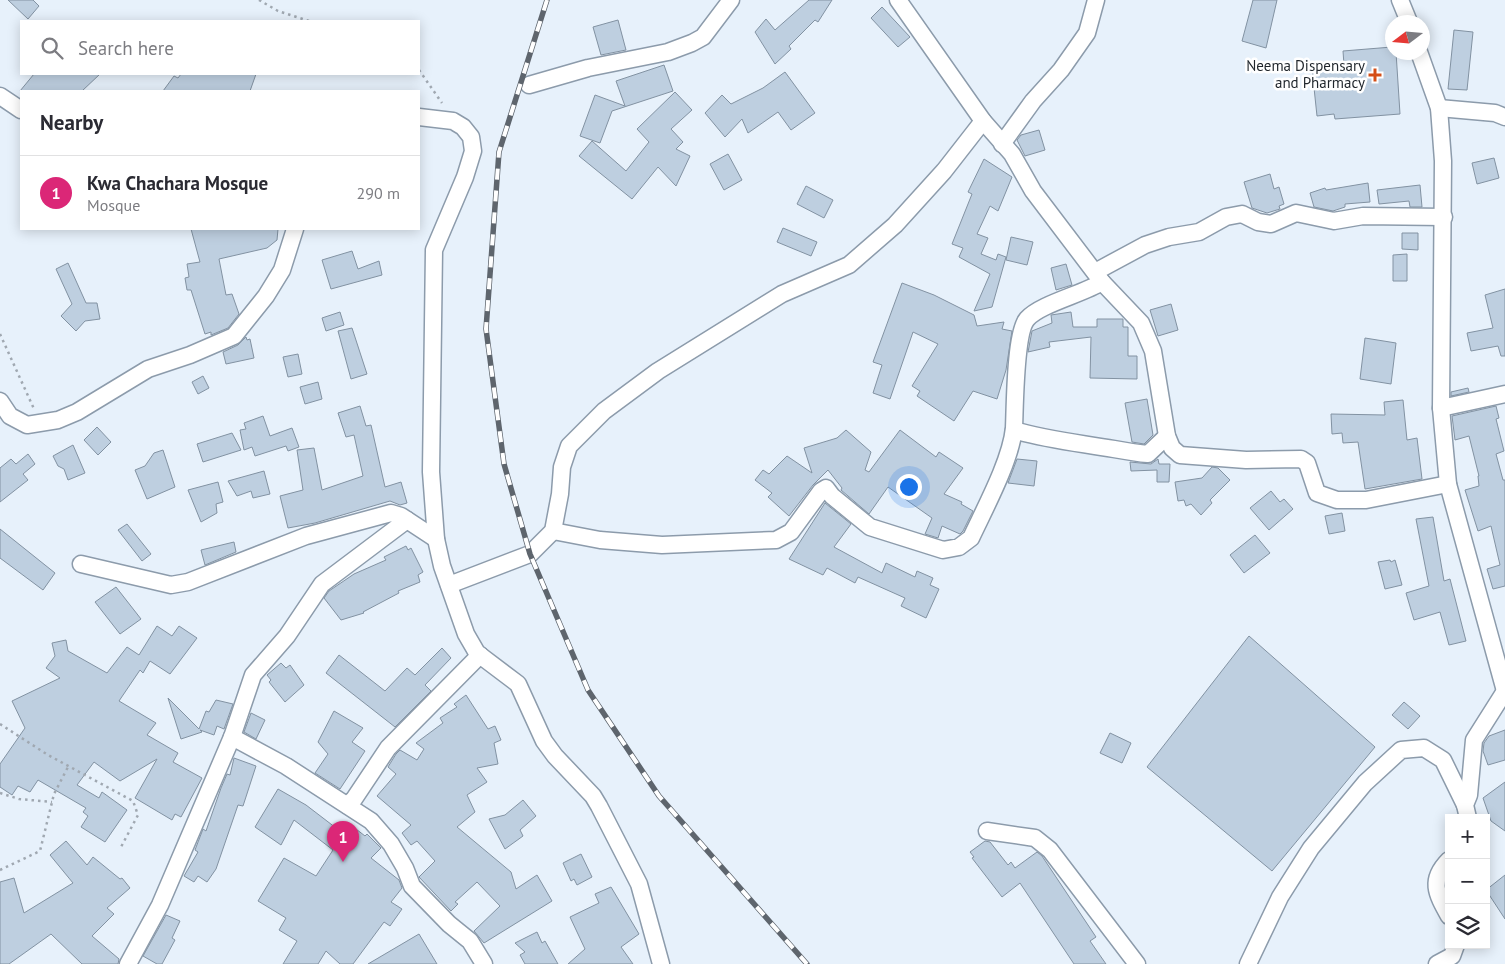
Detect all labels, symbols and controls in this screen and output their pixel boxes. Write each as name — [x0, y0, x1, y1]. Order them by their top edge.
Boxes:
north arrow — [1385, 15, 1430, 60]
search box — [20, 20, 420, 75]
icon: search — [38, 34, 66, 62]
text: Search here — [78, 36, 174, 60]
place label: Neema Dispensary and Pharmacy — [1246, 56, 1365, 92]
marker: Neema Dispensary and Pharmacy — [1369, 69, 1381, 81]
text: Nearby — [40, 109, 103, 136]
text: Kwa Chachara Mosque — [87, 171, 268, 195]
text: 1 — [51, 183, 61, 203]
text: 290 m — [357, 183, 400, 203]
text: Mosque — [87, 195, 140, 215]
your location — [896, 474, 922, 500]
map controls — [1445, 814, 1490, 949]
button: + — [1445, 814, 1490, 859]
pin: 1 — [327, 821, 359, 862]
button: − — [1445, 859, 1490, 904]
button: layers — [1445, 904, 1490, 949]

